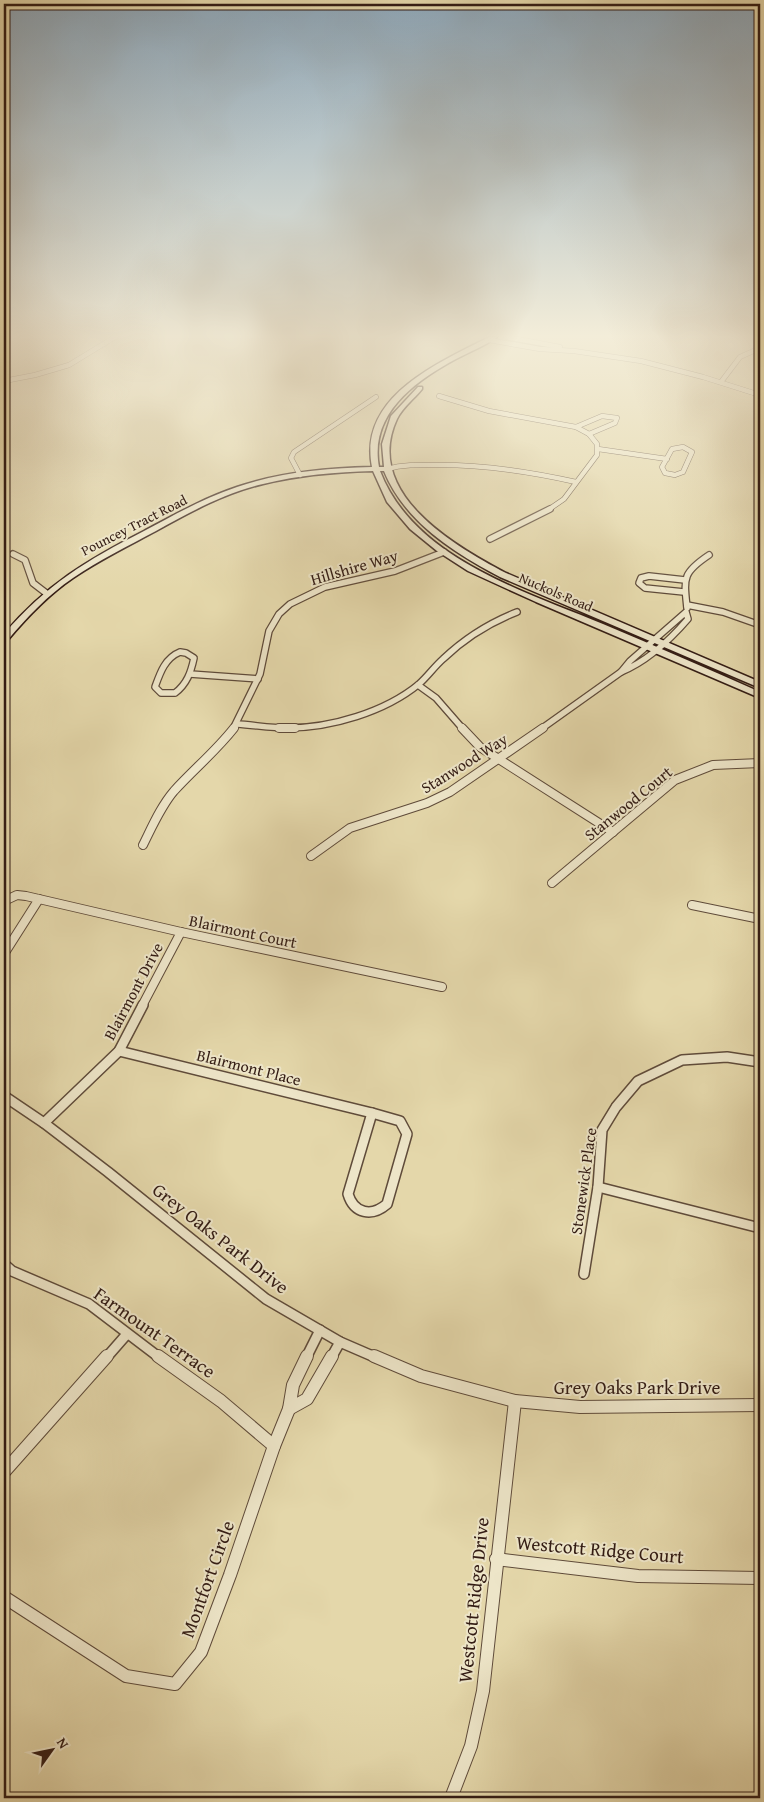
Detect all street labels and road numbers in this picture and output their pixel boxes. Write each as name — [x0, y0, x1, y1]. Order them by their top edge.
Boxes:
street label: Pouncey Tract Road — [78, 489, 191, 560]
street label: Hillshire Way — [308, 543, 401, 591]
street label: Nuckols Road — [516, 567, 597, 617]
street label: Stanwood Way — [416, 727, 512, 799]
street label: Stanwood Court — [579, 760, 678, 846]
street label: Blairmont Court — [187, 908, 299, 954]
street label: Blairmont Drive — [97, 938, 169, 1044]
street label: Blairmont Place — [194, 1042, 304, 1092]
street label: Stonewick Place — [564, 1126, 602, 1236]
street label: Grey Oaks Park Drive — [147, 1176, 295, 1300]
street label: Farmount Terrace — [88, 1280, 222, 1385]
street label: Grey Oaks Park Drive — [554, 1373, 720, 1401]
street label: Montfort Circle — [173, 1516, 241, 1641]
street label: Westcott Ridge Drive — [450, 1516, 496, 1684]
street label: Westcott Ridge Court — [515, 1528, 685, 1570]

